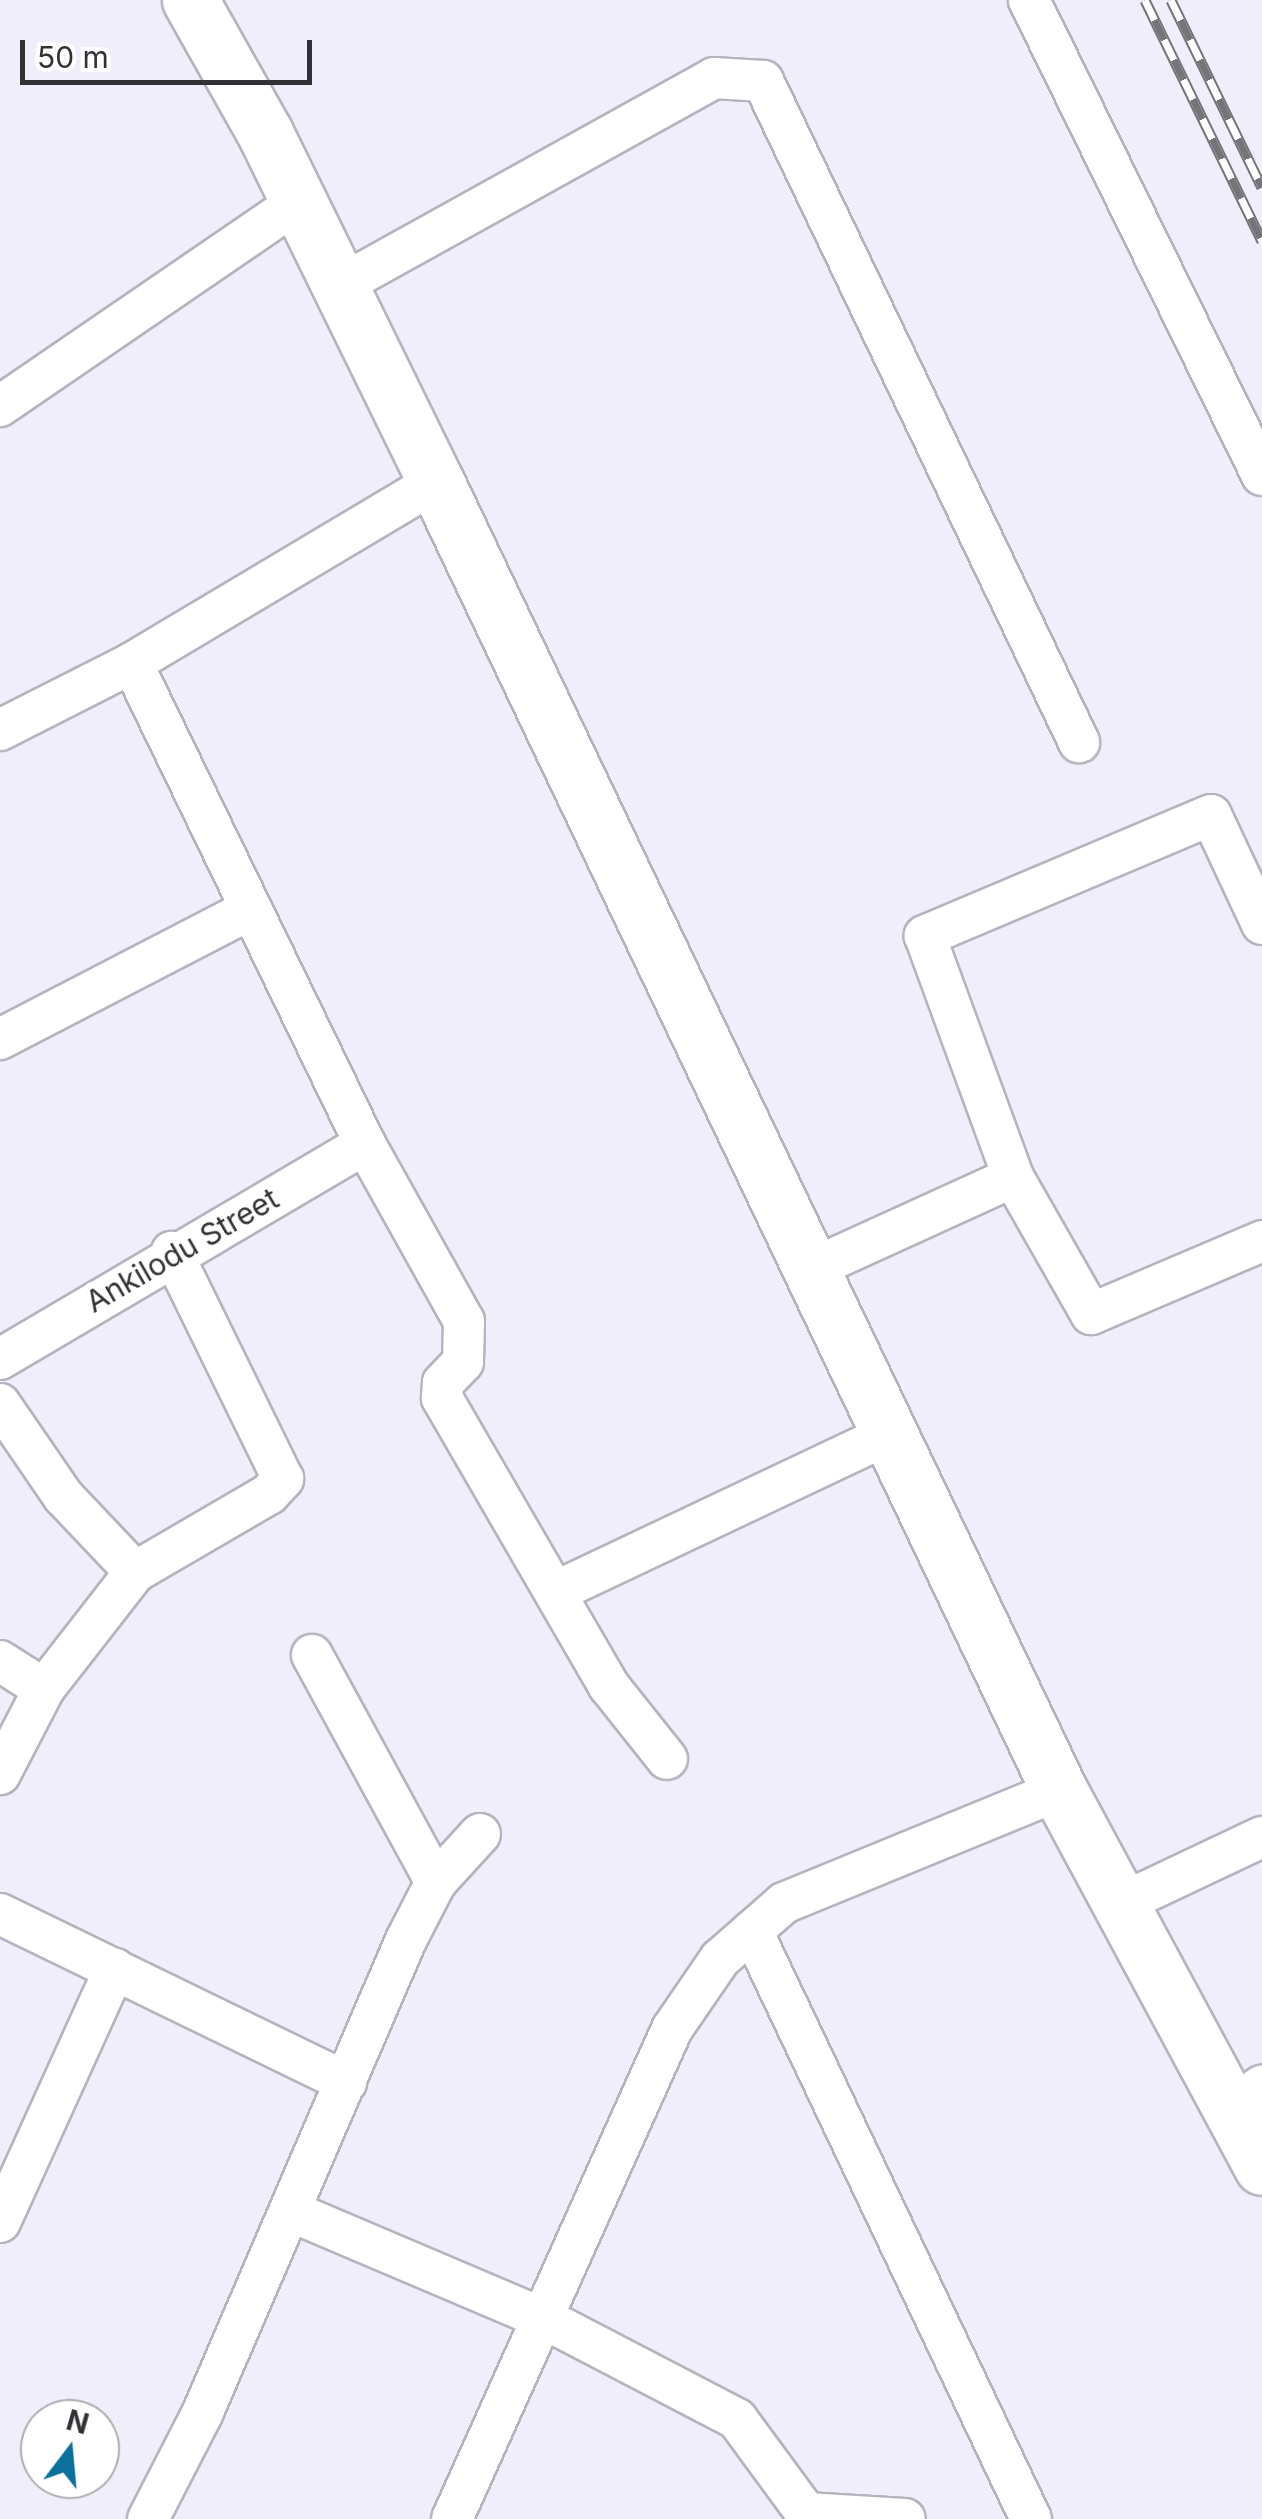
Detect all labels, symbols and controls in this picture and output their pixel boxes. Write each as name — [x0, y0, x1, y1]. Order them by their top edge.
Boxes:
scale bar — [25, 20, 318, 82]
text: 50 m — [37, 39, 109, 75]
street label: Ankilodu Street — [79, 1180, 285, 1320]
north arrow — [20, 2399, 120, 2499]
text: N — [63, 2403, 93, 2441]

